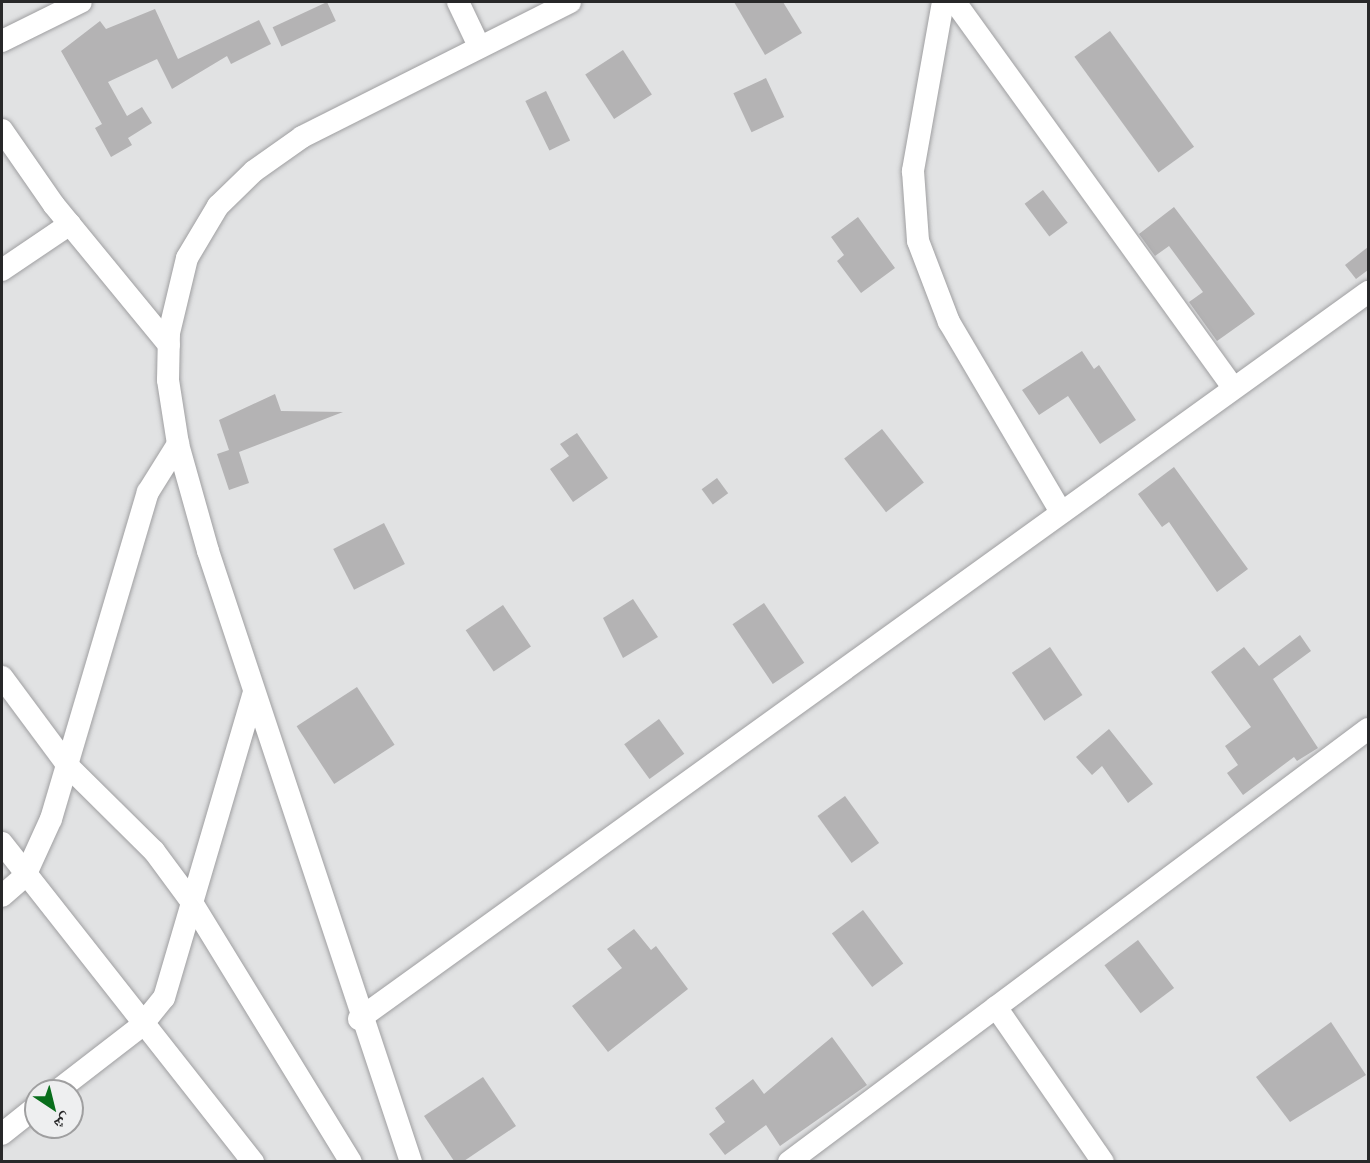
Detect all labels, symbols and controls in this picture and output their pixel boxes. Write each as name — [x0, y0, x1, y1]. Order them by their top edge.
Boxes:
north arrow — [24, 1079, 84, 1139]
text: ش — [50, 1109, 76, 1135]

